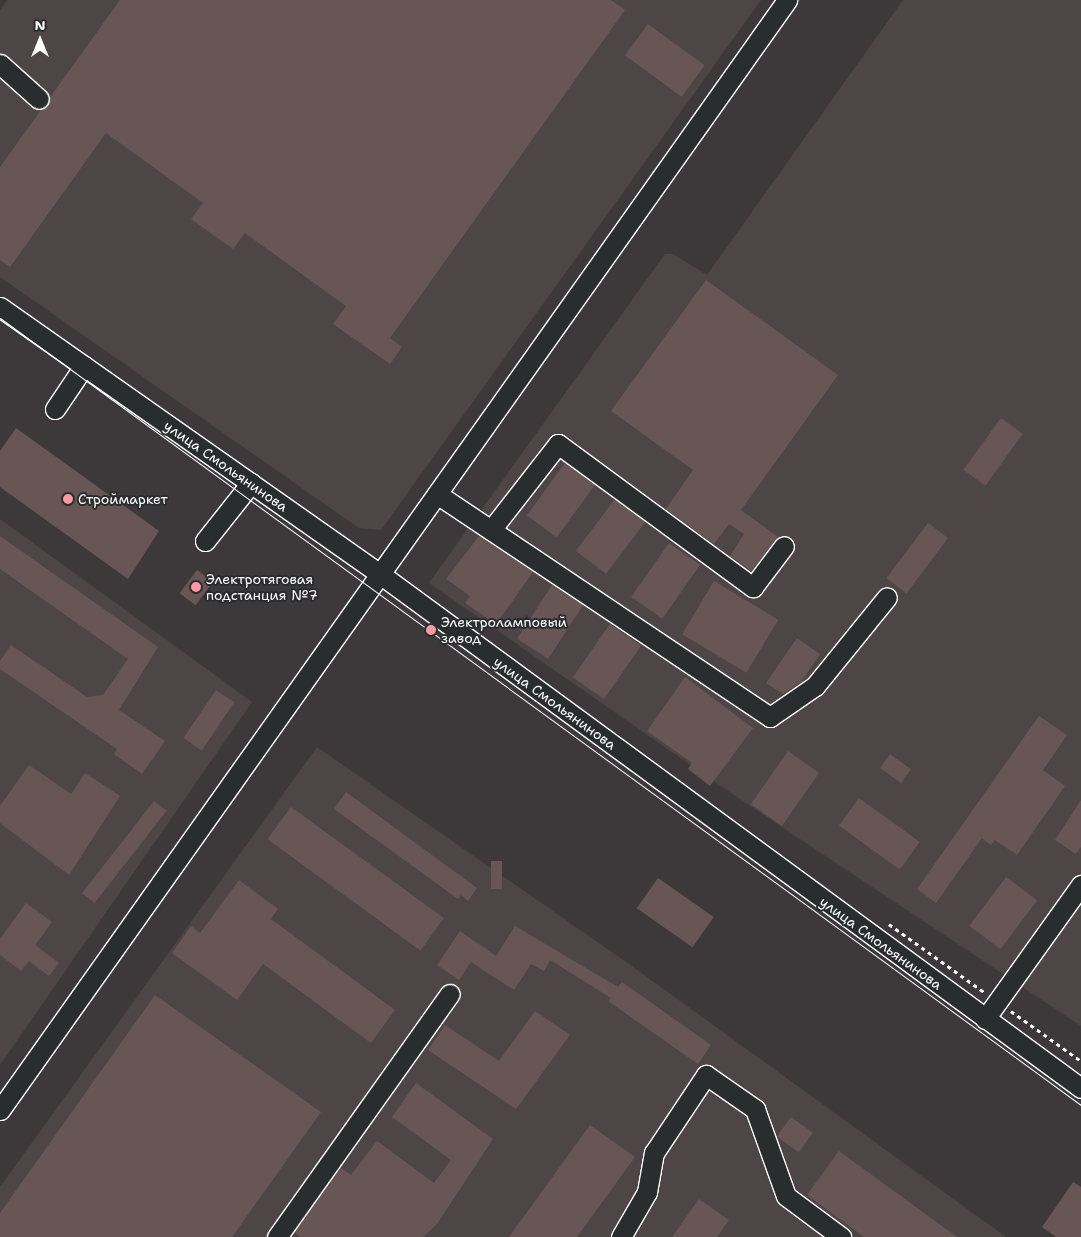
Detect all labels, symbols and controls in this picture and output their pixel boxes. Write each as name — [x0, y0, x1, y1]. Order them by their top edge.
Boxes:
north arrow — [15, 15, 65, 65]
text: N — [34, 16, 46, 34]
street label: улица Смольянинова — [161, 417, 291, 515]
place label: Строймаркет — [78, 491, 168, 507]
marker: Строймаркет — [62, 493, 74, 505]
place label: Электротяговая подстанция №7 — [206, 571, 318, 604]
marker: Электротяговая подстанция №7 — [190, 581, 202, 593]
place label: Электроламповый завод — [441, 614, 567, 646]
marker: Электроламповый завод — [425, 624, 437, 636]
street label: улица Смольянинова — [491, 653, 619, 753]
street label: улица Смольянинова — [817, 893, 945, 993]

